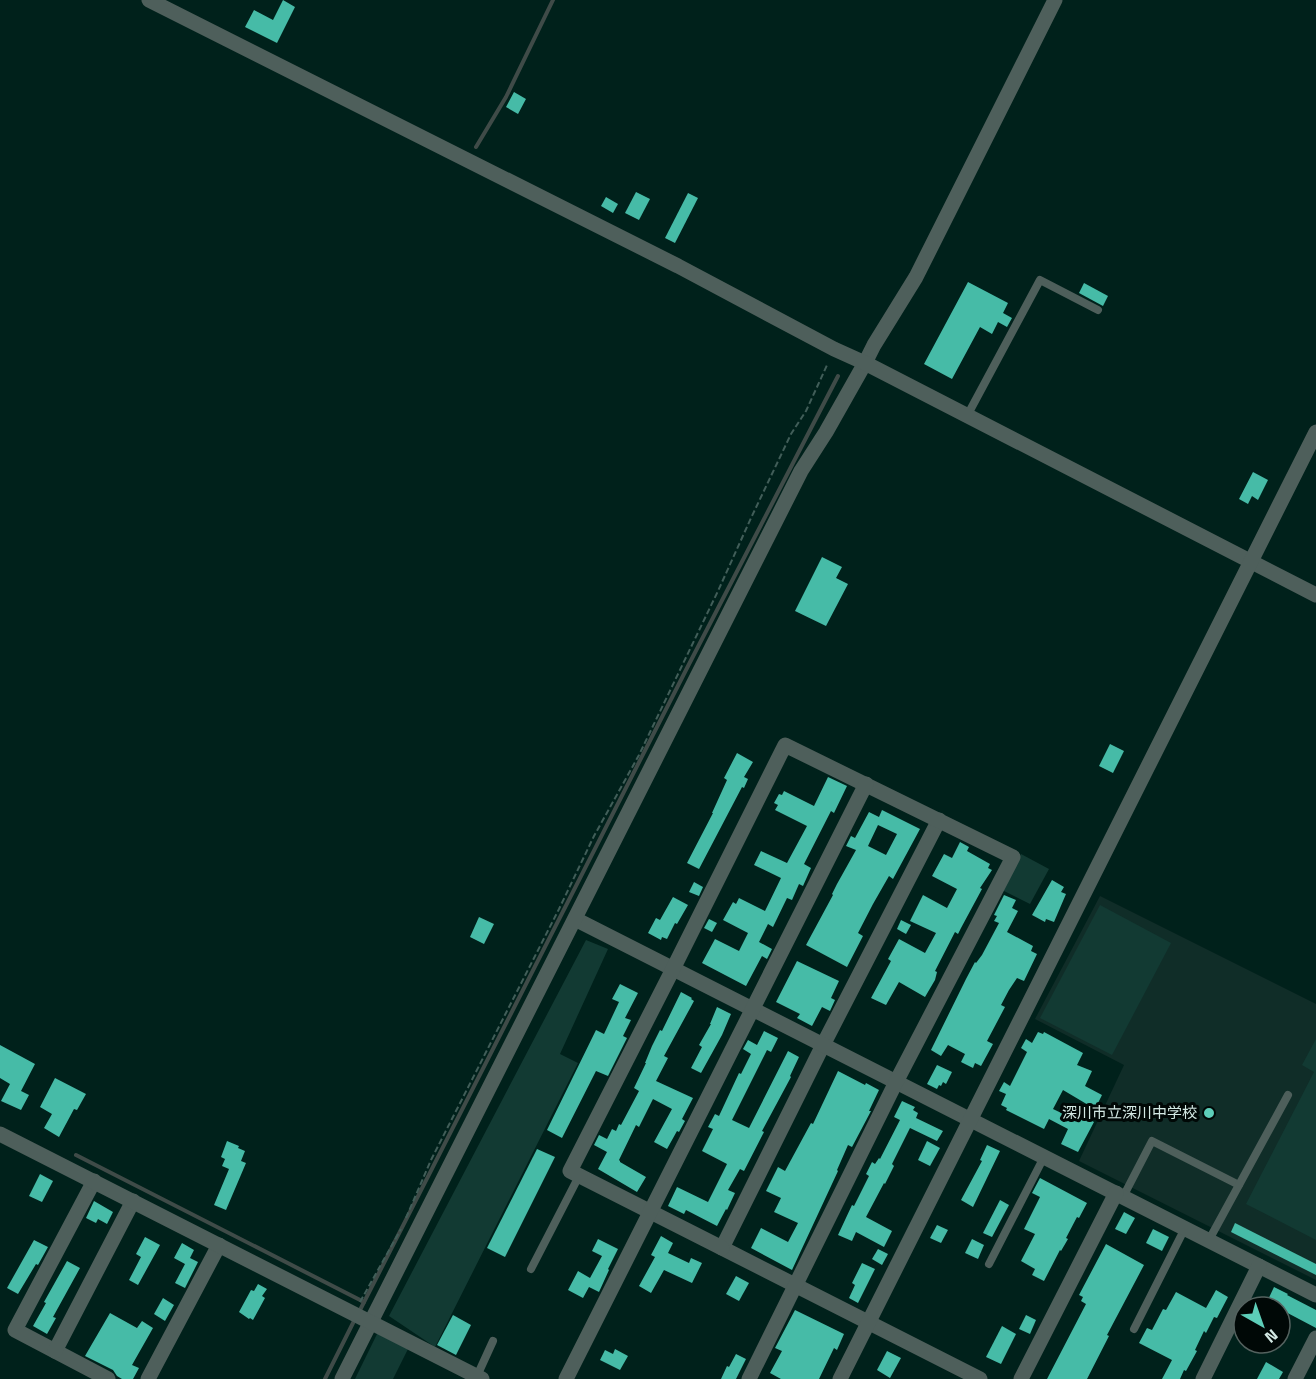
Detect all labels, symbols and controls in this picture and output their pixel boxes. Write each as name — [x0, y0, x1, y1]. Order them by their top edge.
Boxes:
place label: 深川市立深川中学校 — [1062, 1101, 1197, 1124]
marker: 深川市立深川中学校 — [1202, 1106, 1216, 1120]
north arrow — [1232, 1295, 1292, 1355]
text: N — [1260, 1324, 1284, 1349]

